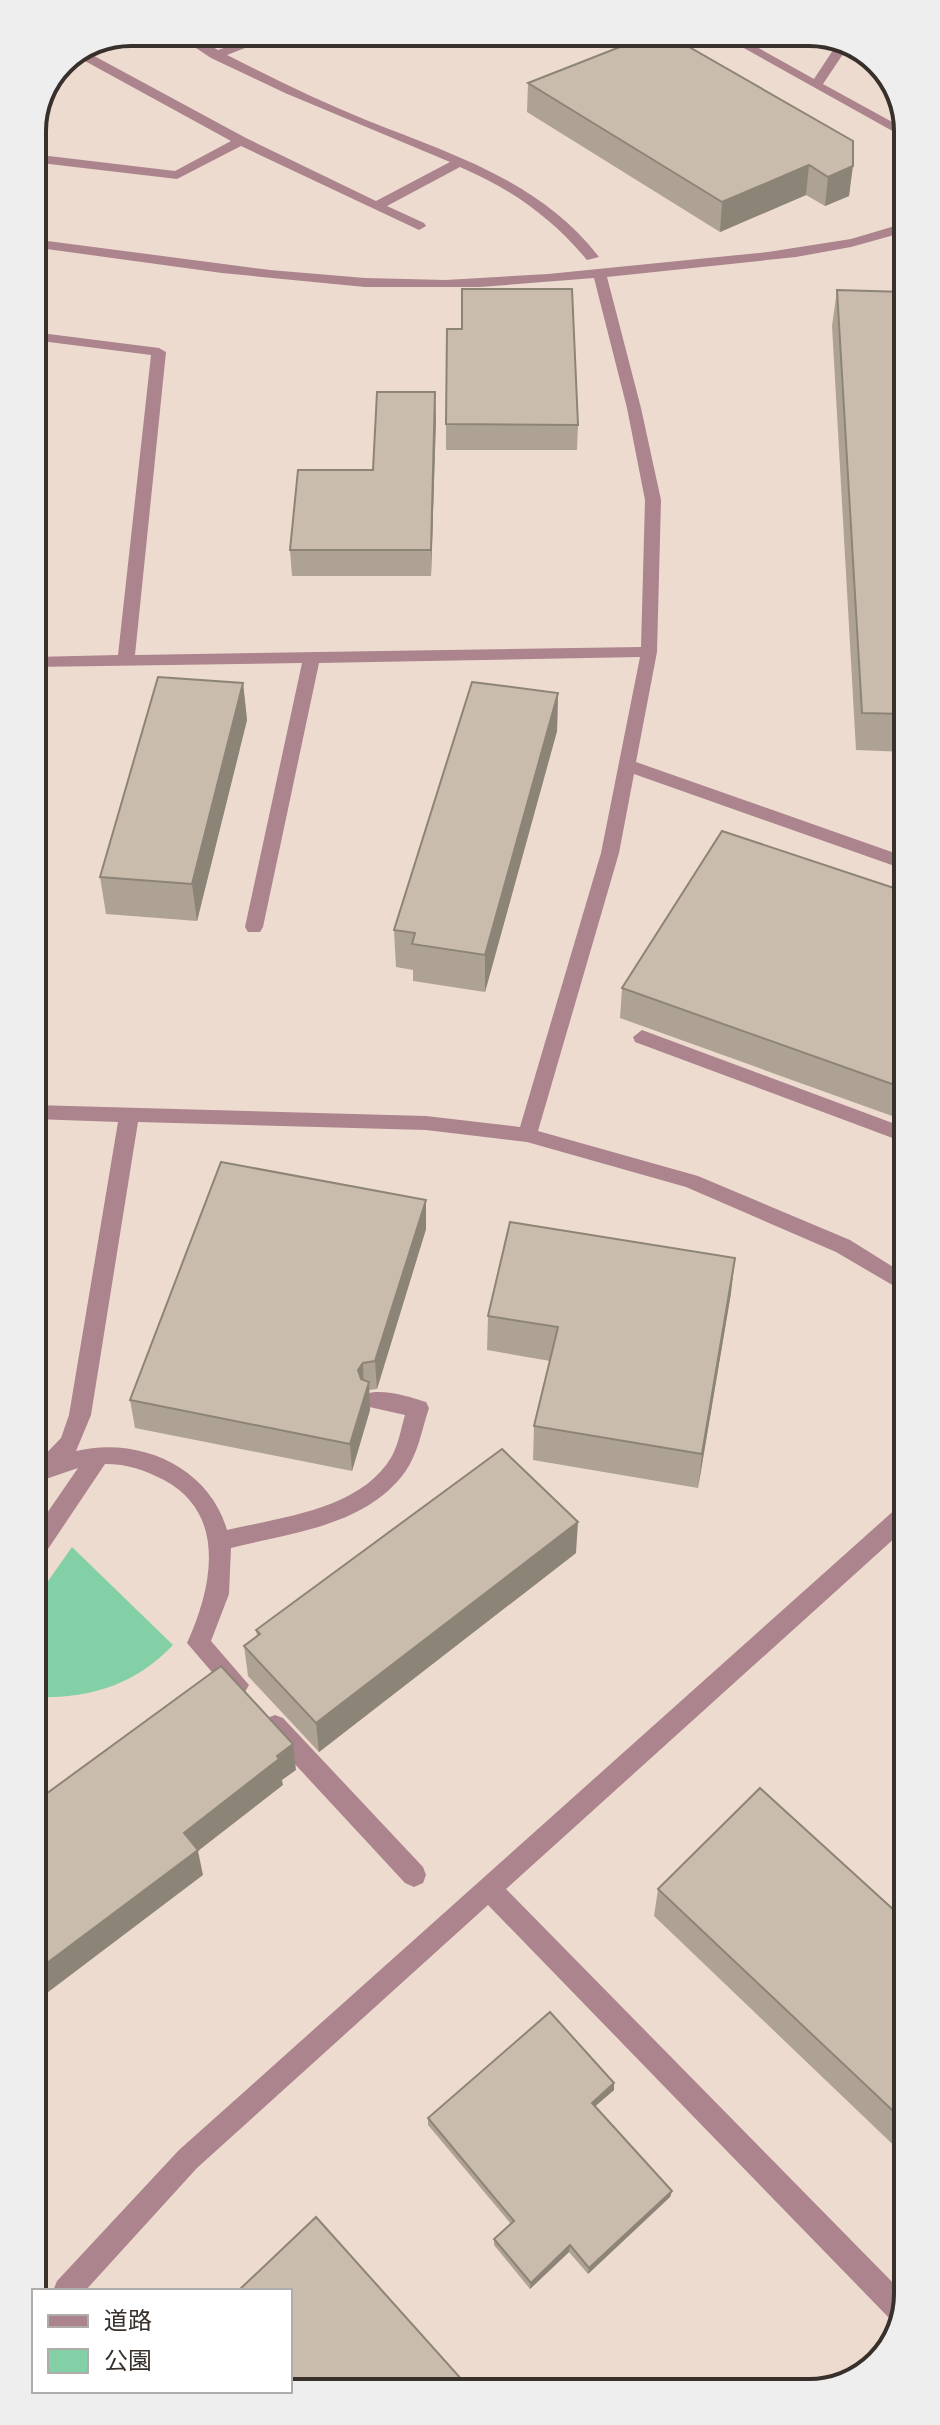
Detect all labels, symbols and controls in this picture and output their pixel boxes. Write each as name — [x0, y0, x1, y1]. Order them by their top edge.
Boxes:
legend — [32, 2289, 292, 2393]
text: 道路 — [104, 2306, 152, 2335]
text: 公園 — [104, 2346, 152, 2375]

